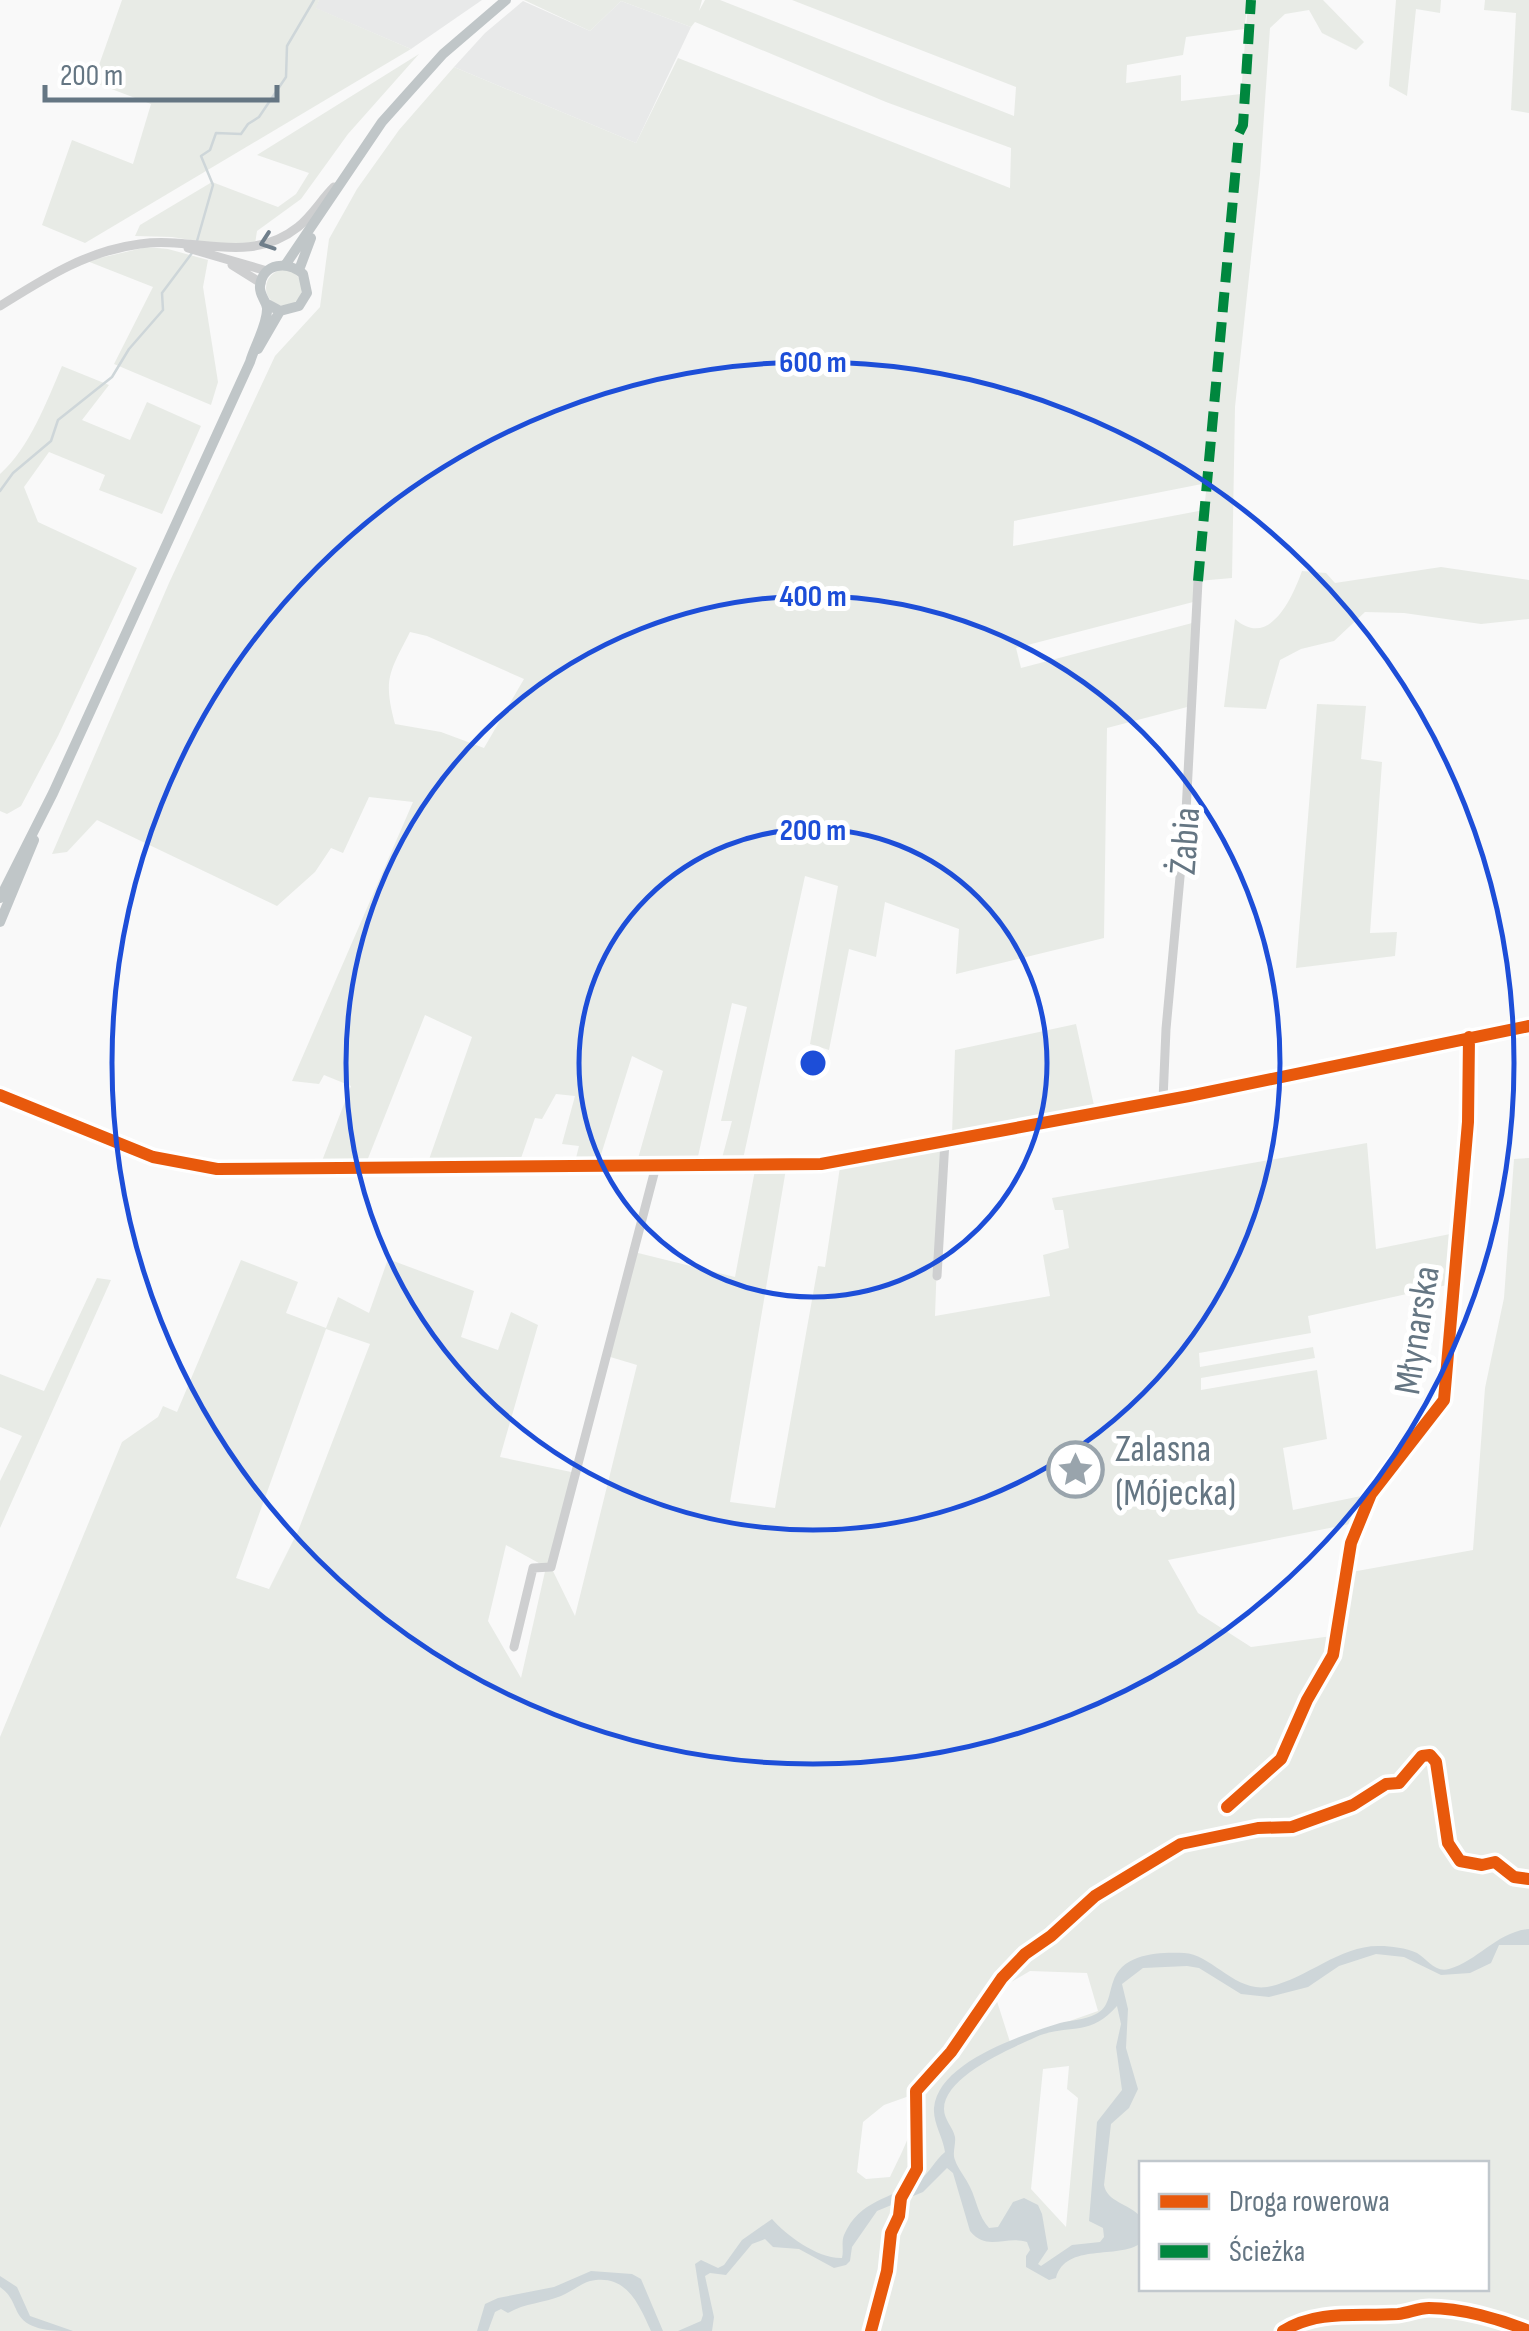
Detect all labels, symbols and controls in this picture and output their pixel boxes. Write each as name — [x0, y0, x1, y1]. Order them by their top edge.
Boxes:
scale bar — [45, 40, 278, 102]
text: 200 m — [60, 58, 123, 94]
one-way arrow — [260, 230, 277, 251]
text: 600 m — [779, 345, 847, 381]
text: 400 m — [779, 579, 847, 615]
street label: Żabia — [1161, 806, 1210, 876]
text: 200 m — [780, 813, 846, 849]
centre of rings — [795, 1045, 831, 1081]
street label: Młynarska — [1385, 1263, 1450, 1397]
place label: Zalasna (Mójecka) — [1115, 1427, 1236, 1516]
place icon: Zalasna (Mójecka) — [1046, 1440, 1106, 1500]
legend — [1139, 2161, 1489, 2291]
text: Droga rowerowa — [1229, 2184, 1390, 2220]
text: Ścieżka — [1229, 2234, 1305, 2270]

